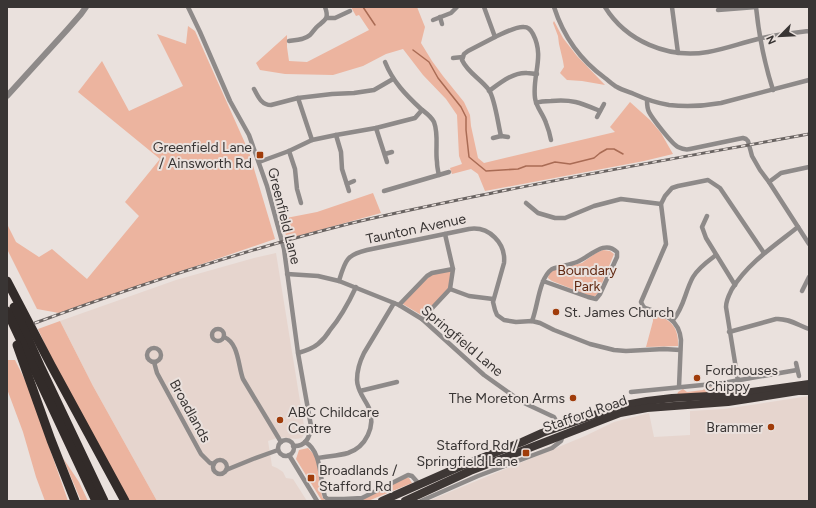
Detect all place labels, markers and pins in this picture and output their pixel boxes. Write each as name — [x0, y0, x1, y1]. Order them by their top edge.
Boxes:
place label: Greenfield Lane / Ainsworth Rd — [153, 139, 252, 172]
marker: Greenfield Lane / Ainsworth Rd — [255, 150, 265, 160]
place label: St. James Church — [564, 304, 674, 321]
marker: St. James Church — [551, 307, 561, 317]
place label: Fordhouses Chippy — [705, 362, 778, 395]
marker: Fordhouses Chippy — [692, 373, 702, 383]
place label: The Moreton Arms — [449, 390, 565, 407]
marker: The Moreton Arms — [568, 393, 578, 403]
place label: ABC Childcare Centre — [288, 404, 379, 437]
marker: ABC Childcare Centre — [275, 415, 285, 425]
place label: Brammer — [706, 419, 763, 436]
marker: Brammer — [766, 422, 776, 432]
place label: Stafford Rd / Springfield Lane — [416, 437, 519, 470]
marker: Stafford Rd / Springfield Lane — [521, 448, 531, 458]
place label: Broadlands / Stafford Rd — [319, 462, 398, 495]
marker: Broadlands / Stafford Rd — [306, 473, 316, 483]

